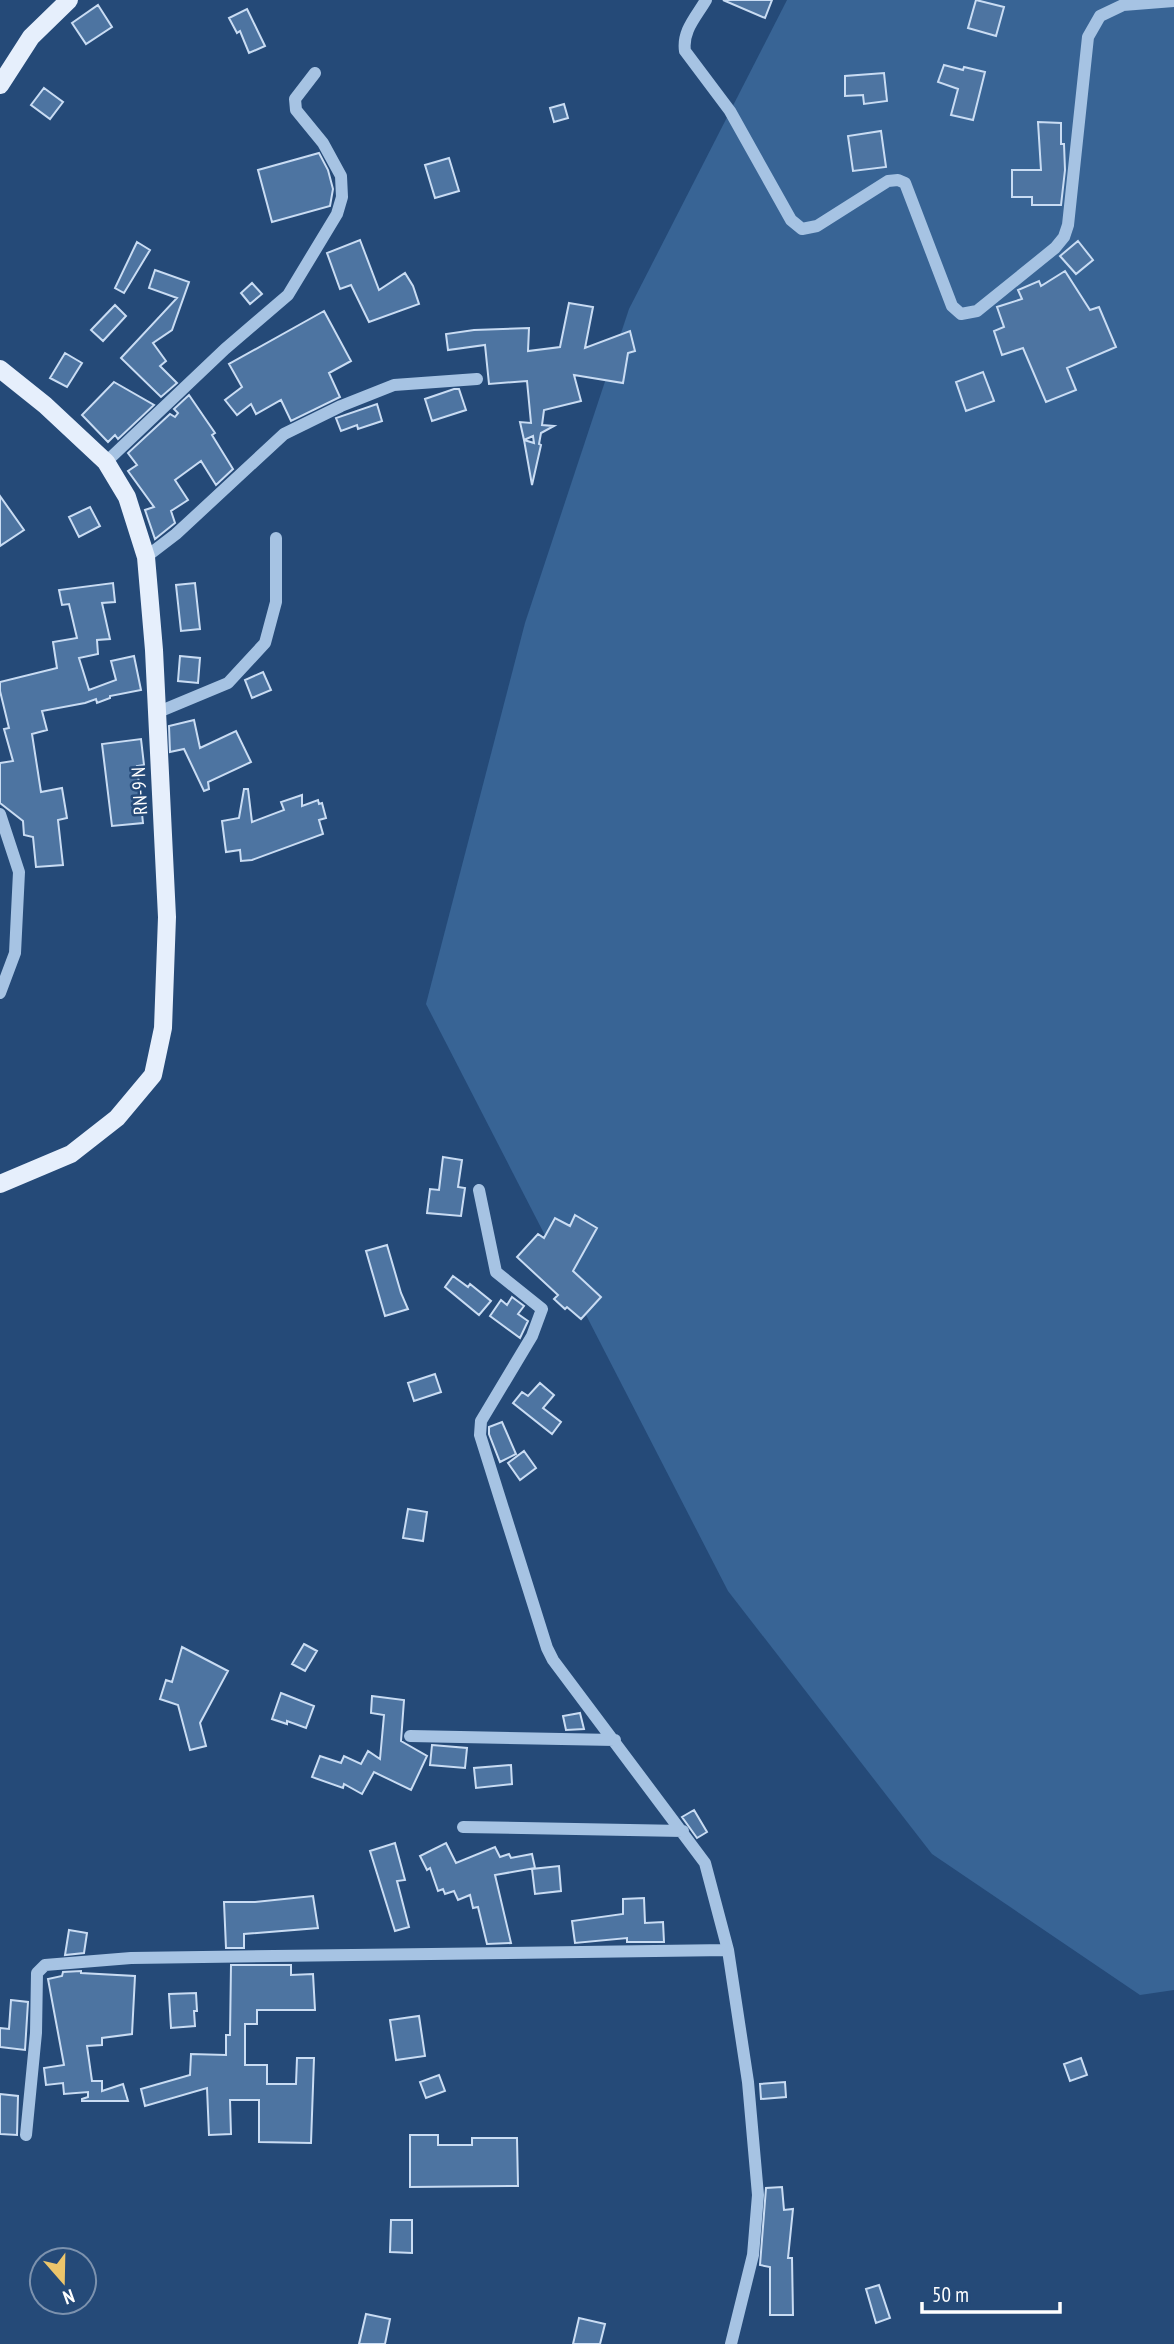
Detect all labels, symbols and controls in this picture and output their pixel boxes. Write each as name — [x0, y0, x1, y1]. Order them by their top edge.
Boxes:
street label: RN-9 N — [126, 767, 152, 815]
north arrow — [28, 2246, 98, 2316]
scale bar — [922, 2270, 1060, 2314]
text: 50 m — [932, 2281, 969, 2308]
text: N — [60, 2284, 78, 2310]

